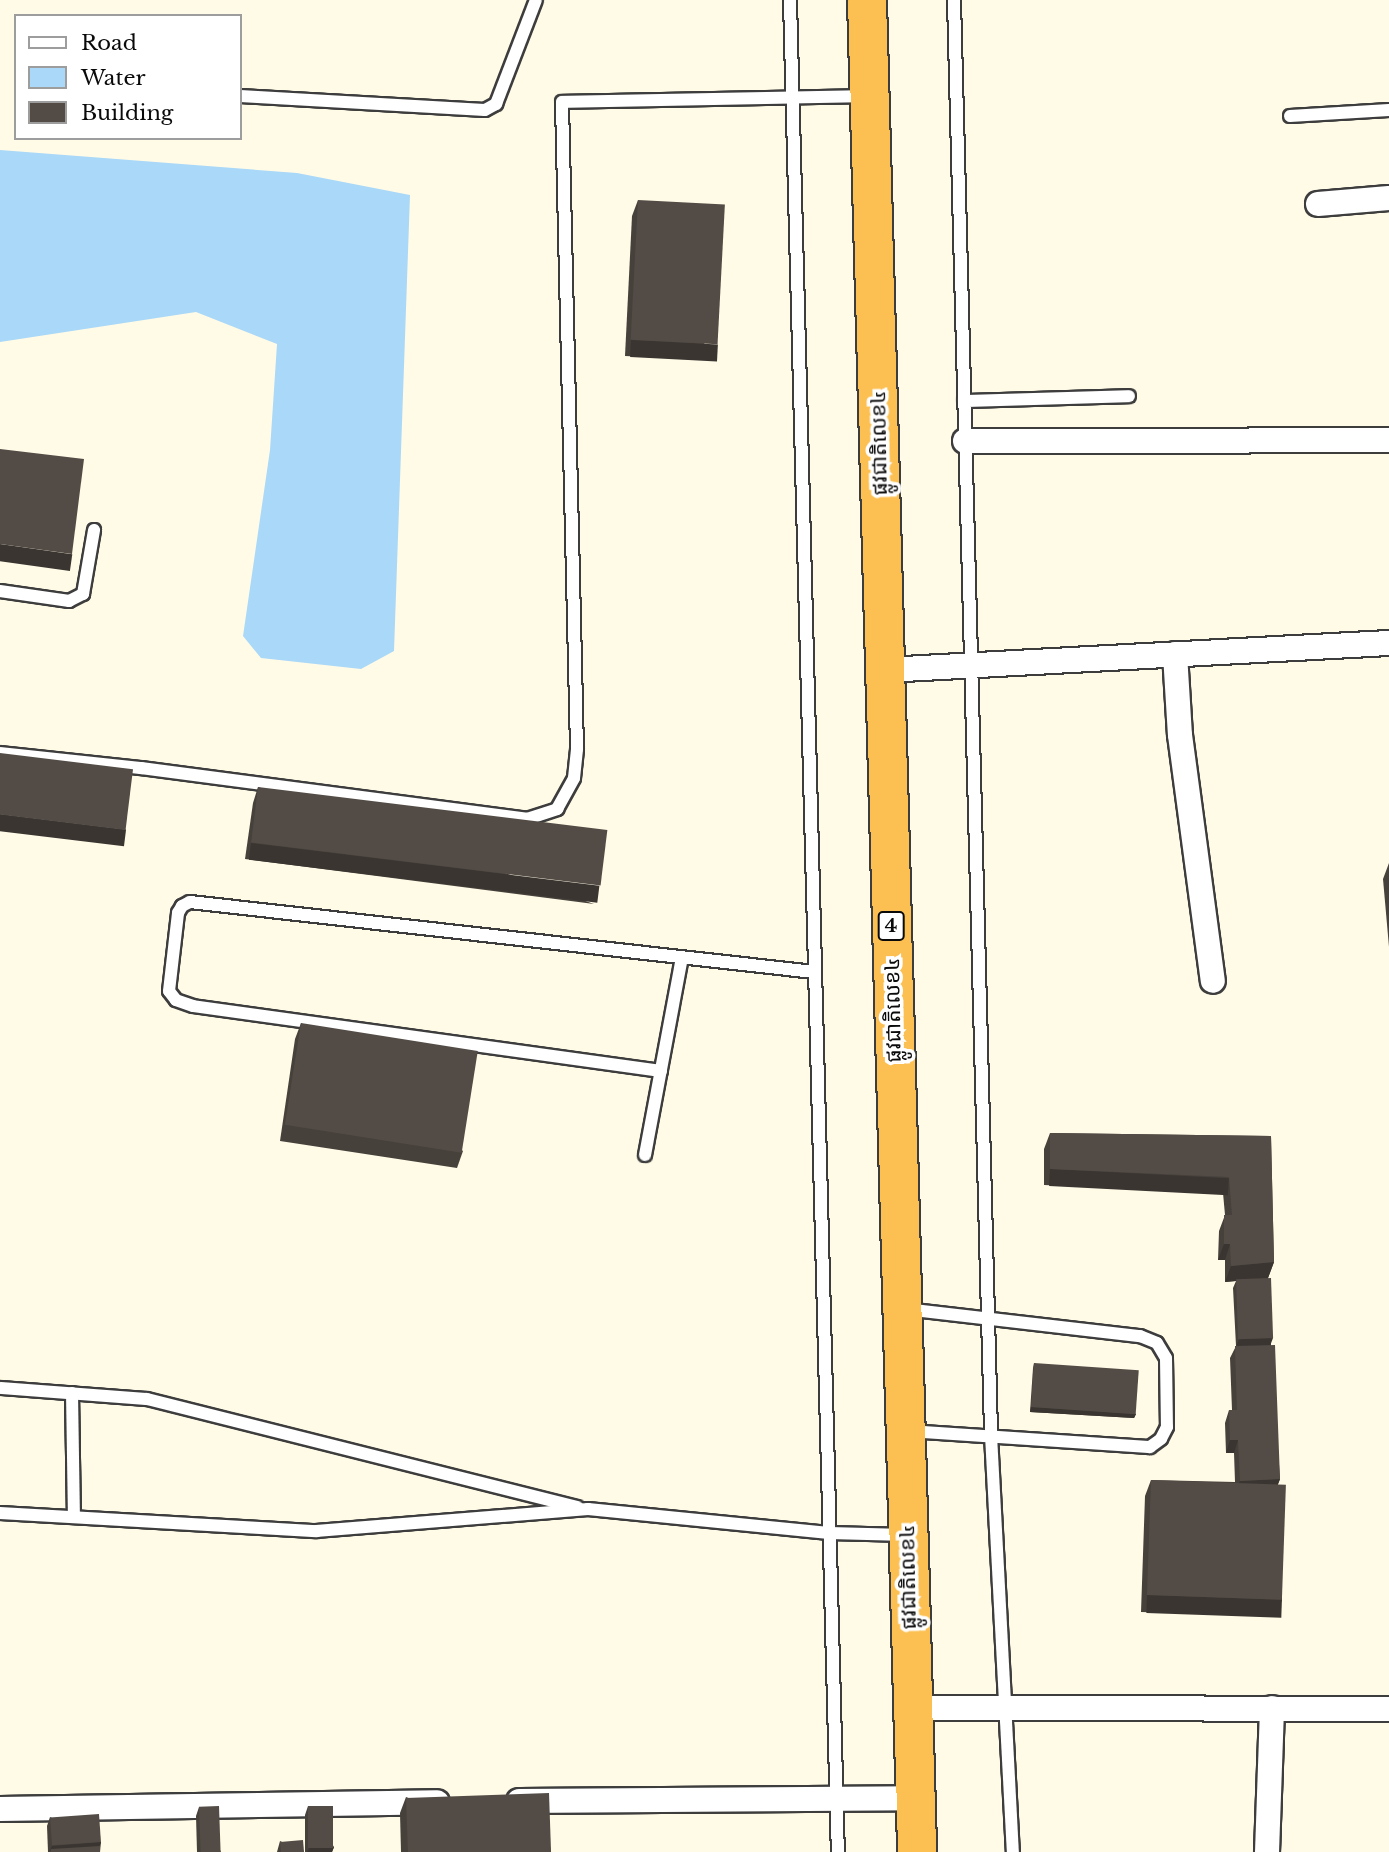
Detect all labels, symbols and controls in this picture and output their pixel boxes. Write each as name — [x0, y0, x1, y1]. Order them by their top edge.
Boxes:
legend — [14, 14, 242, 140]
text: Road — [81, 30, 137, 56]
text: Water — [81, 65, 145, 91]
text: Building — [81, 100, 173, 126]
street label: ផ្លូវជាតិលេខ៤ — [865, 390, 893, 496]
road number: 4 — [877, 910, 905, 942]
street label: ផ្លូវជាតិលេខ៤ — [879, 957, 907, 1063]
street label: ផ្លូវជាតិលេខ៤ — [894, 1524, 922, 1630]

